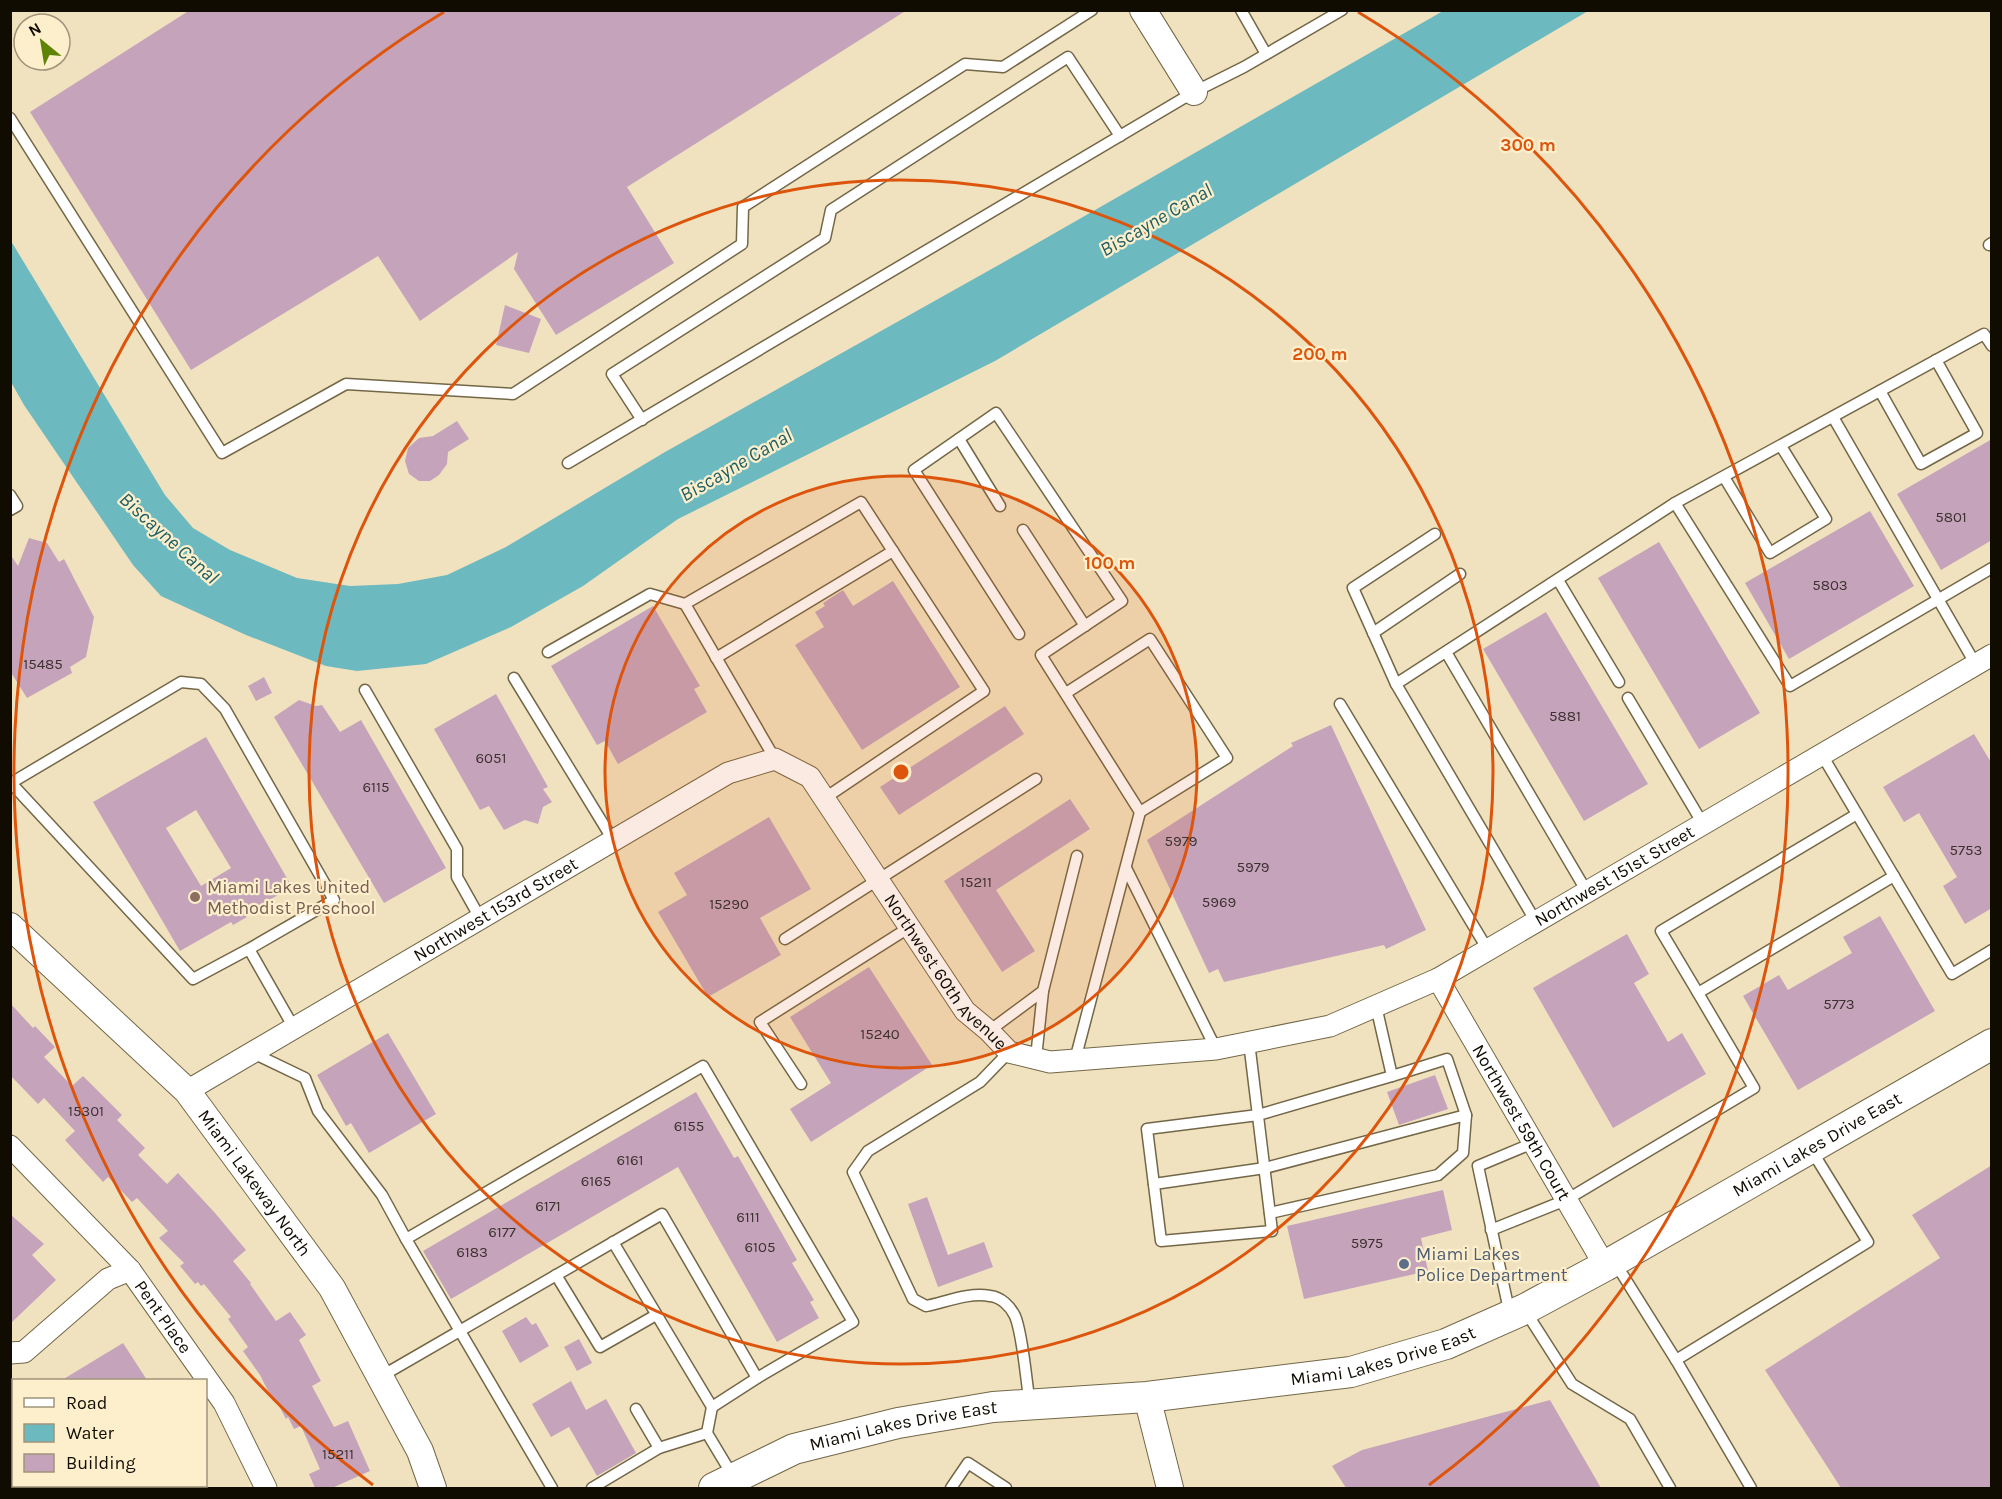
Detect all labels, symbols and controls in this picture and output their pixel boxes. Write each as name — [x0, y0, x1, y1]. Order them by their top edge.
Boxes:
north arrow — [12, 12, 72, 72]
text: N — [25, 18, 44, 41]
text: 300 m — [1500, 134, 1556, 156]
water label: Biscayne Canal — [1096, 179, 1216, 261]
text: 200 m — [1292, 343, 1348, 365]
water label: Biscayne Canal — [676, 424, 796, 506]
water label: Biscayne Canal — [115, 487, 223, 589]
house number: 5801 — [1935, 508, 1967, 526]
text: 100 m — [1085, 552, 1135, 574]
house number: 5803 — [1812, 576, 1848, 594]
house number: 15485 — [23, 655, 63, 673]
house number: 5881 — [1549, 707, 1581, 725]
house number: 6051 — [476, 749, 506, 767]
centre of rings — [891, 762, 911, 782]
house number: 6115 — [363, 778, 389, 796]
street label: Northwest 151st Street — [1531, 820, 1698, 931]
house number: 5979 — [1165, 832, 1197, 850]
house number: 5753 — [1950, 841, 1982, 859]
street label: Northwest 153rd Street — [410, 853, 582, 966]
house number: 5979 — [1237, 858, 1269, 876]
house number: 15211 — [960, 873, 992, 891]
place label: Miami Lakes United Methodist Preschool — [207, 876, 376, 919]
marker: Miami Lakes United Methodist Preschool — [188, 890, 202, 904]
street label: Northwest 60th Avenue — [879, 890, 1012, 1054]
house number: 5969 — [1202, 893, 1236, 911]
house number: 15290 — [709, 895, 749, 913]
house number: 5773 — [1823, 995, 1855, 1013]
house number: 15240 — [860, 1025, 900, 1043]
street label: Northwest 59th Court — [1468, 1041, 1576, 1205]
street label: Miami Lakes Drive East — [1729, 1087, 1906, 1202]
house number: 15301 — [68, 1102, 104, 1120]
street label: Miami Lakeway North — [193, 1105, 316, 1261]
house number: 6155 — [674, 1117, 704, 1135]
house number: 6161 — [616, 1151, 644, 1169]
house number: 6165 — [581, 1172, 611, 1190]
house number: 6171 — [535, 1197, 561, 1215]
house number: 6111 — [736, 1208, 760, 1226]
house number: 6177 — [488, 1223, 516, 1241]
house number: 5975 — [1351, 1234, 1383, 1252]
house number: 6105 — [745, 1238, 775, 1256]
house number: 6183 — [456, 1243, 488, 1261]
place label: Miami Lakes Police Department — [1416, 1243, 1568, 1286]
marker: Miami Lakes Police Department — [1397, 1257, 1411, 1271]
street label: Pent Place — [130, 1276, 197, 1358]
street label: Miami Lakes Drive East — [1289, 1321, 1479, 1390]
legend — [12, 1379, 207, 1487]
text: Road — [66, 1392, 107, 1414]
street label: Miami Lakes Drive East — [807, 1396, 998, 1456]
text: Water — [66, 1422, 114, 1444]
house number: 15211 — [322, 1445, 354, 1463]
text: Building — [66, 1452, 136, 1474]

